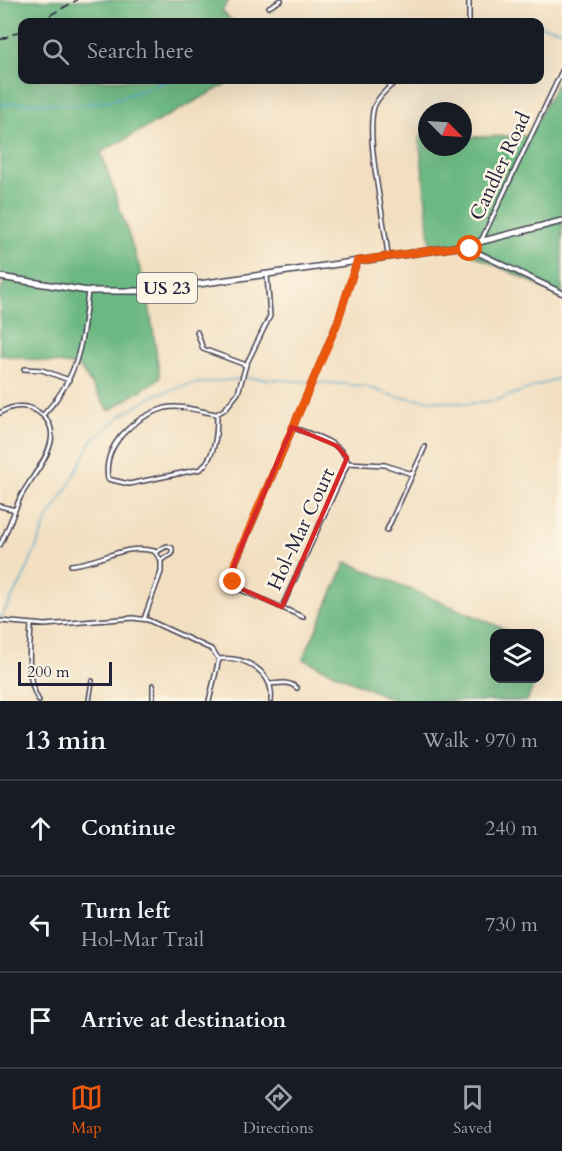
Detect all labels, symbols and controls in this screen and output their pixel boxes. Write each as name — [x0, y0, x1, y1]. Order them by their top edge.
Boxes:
search box — [18, 18, 544, 84]
icon: search — [39, 35, 72, 68]
text: Search here — [87, 36, 194, 66]
north arrow — [418, 102, 472, 156]
street label: Candler Road — [463, 107, 537, 225]
route start — [456, 235, 482, 261]
road number: US 23 — [137, 273, 197, 303]
street label: Hol-Mar Court — [261, 463, 341, 595]
route end — [219, 568, 245, 594]
map controls — [490, 629, 544, 683]
button: layers — [490, 629, 544, 683]
scale bar — [18, 659, 112, 686]
text: 200 m — [27, 661, 69, 683]
text: 13 min — [24, 723, 107, 758]
text: Walk · 970 m — [423, 727, 538, 754]
icon: ahead — [24, 812, 57, 845]
text: Continue — [81, 813, 176, 843]
text: 240 m — [485, 815, 538, 842]
text: Turn left — [81, 896, 170, 926]
icon: left — [24, 908, 57, 941]
text: 730 m — [485, 911, 538, 938]
text: Hol-Mar Trail — [81, 926, 204, 953]
icon: arrive — [24, 1004, 57, 1037]
text: Arrive at destination — [81, 1005, 286, 1035]
tab: Map — [70, 1081, 103, 1139]
tab: Directions — [243, 1081, 313, 1139]
tab: Saved — [453, 1081, 492, 1139]

